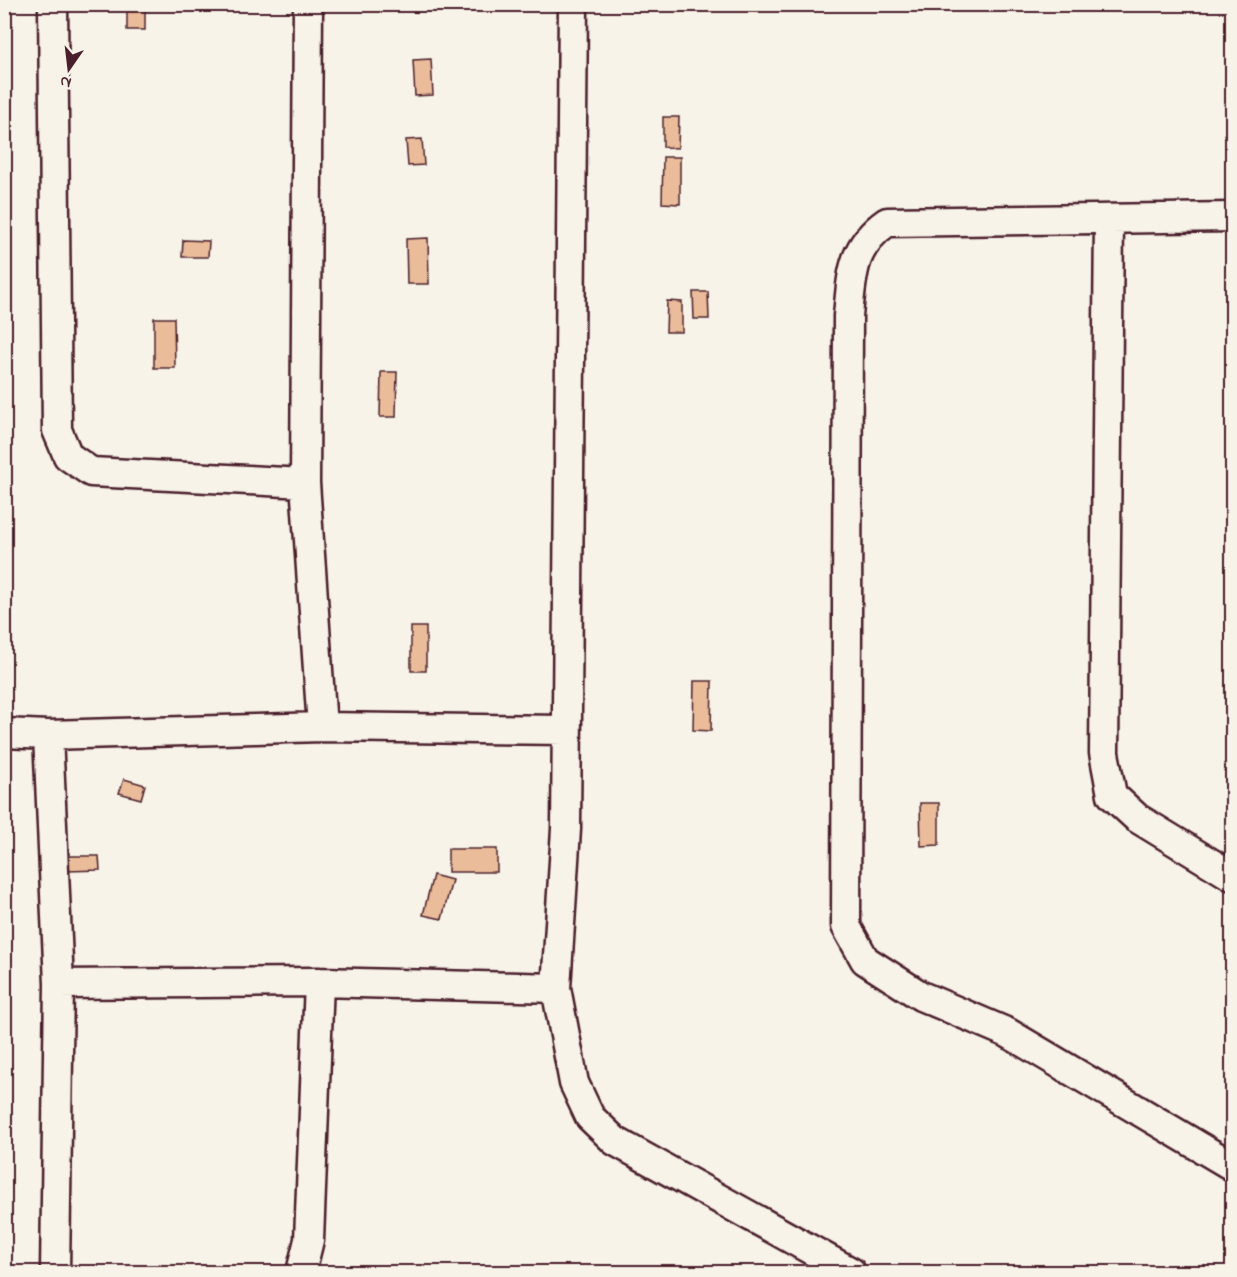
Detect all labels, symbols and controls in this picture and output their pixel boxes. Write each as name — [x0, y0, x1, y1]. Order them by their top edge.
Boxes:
north arrow — [39, 39, 99, 99]
text: N — [58, 69, 74, 95]

